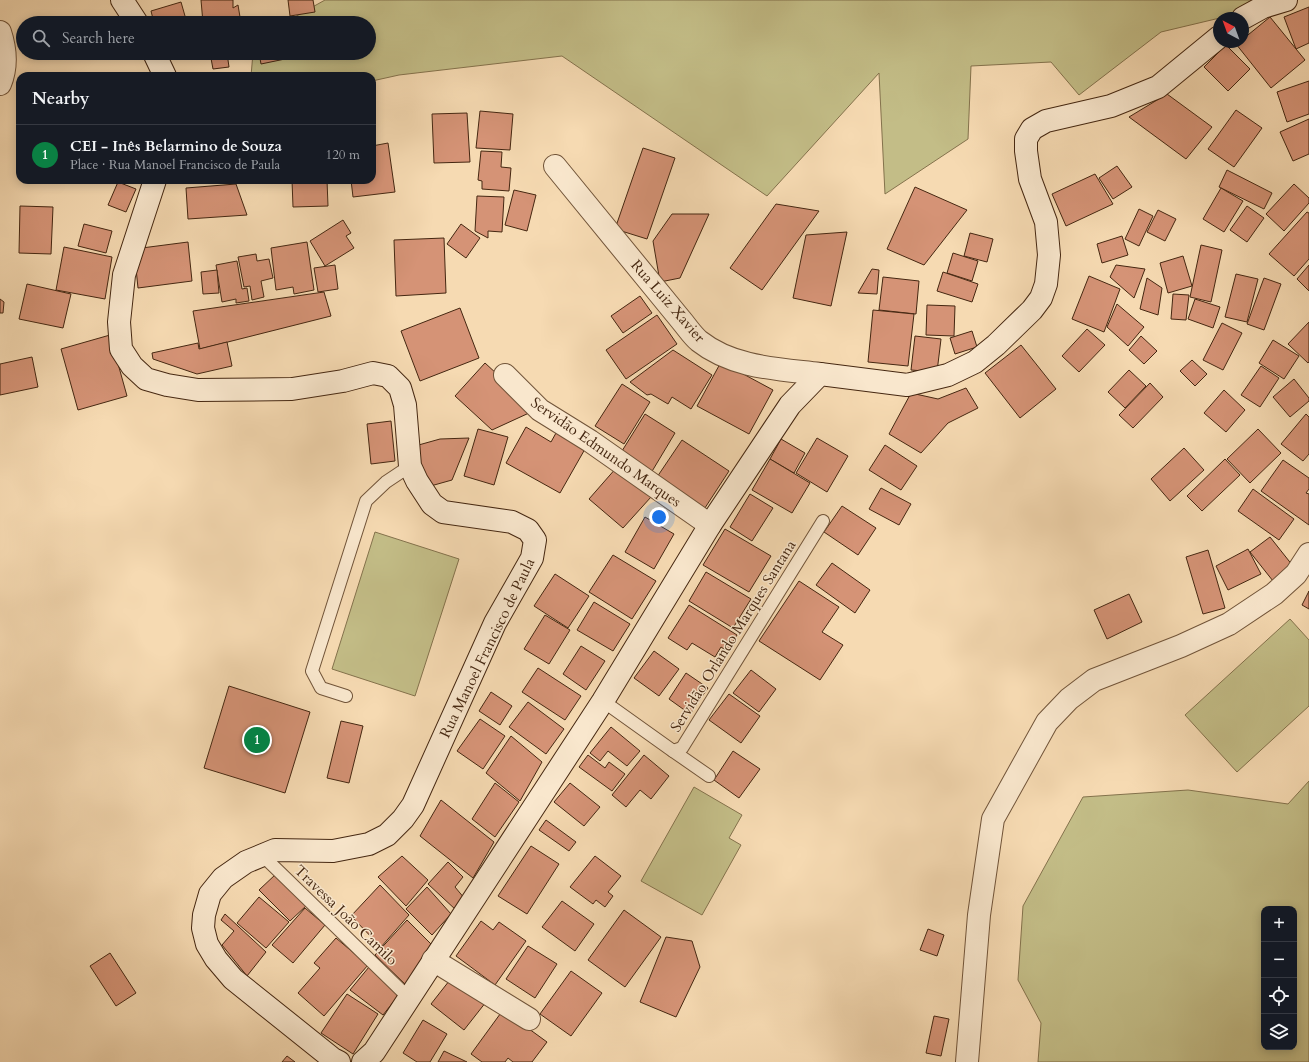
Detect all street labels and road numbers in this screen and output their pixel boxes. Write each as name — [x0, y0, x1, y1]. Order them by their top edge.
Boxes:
street label: Rua Luiz Xavier — [626, 255, 710, 347]
street label: Servidão Edmundo Marques — [527, 392, 685, 512]
street label: Servidão Orlando Marques Santana — [666, 536, 801, 736]
street label: Rua Manoel Francisco de Paula — [435, 554, 540, 741]
street label: Travessa João Camilo — [290, 860, 402, 970]

